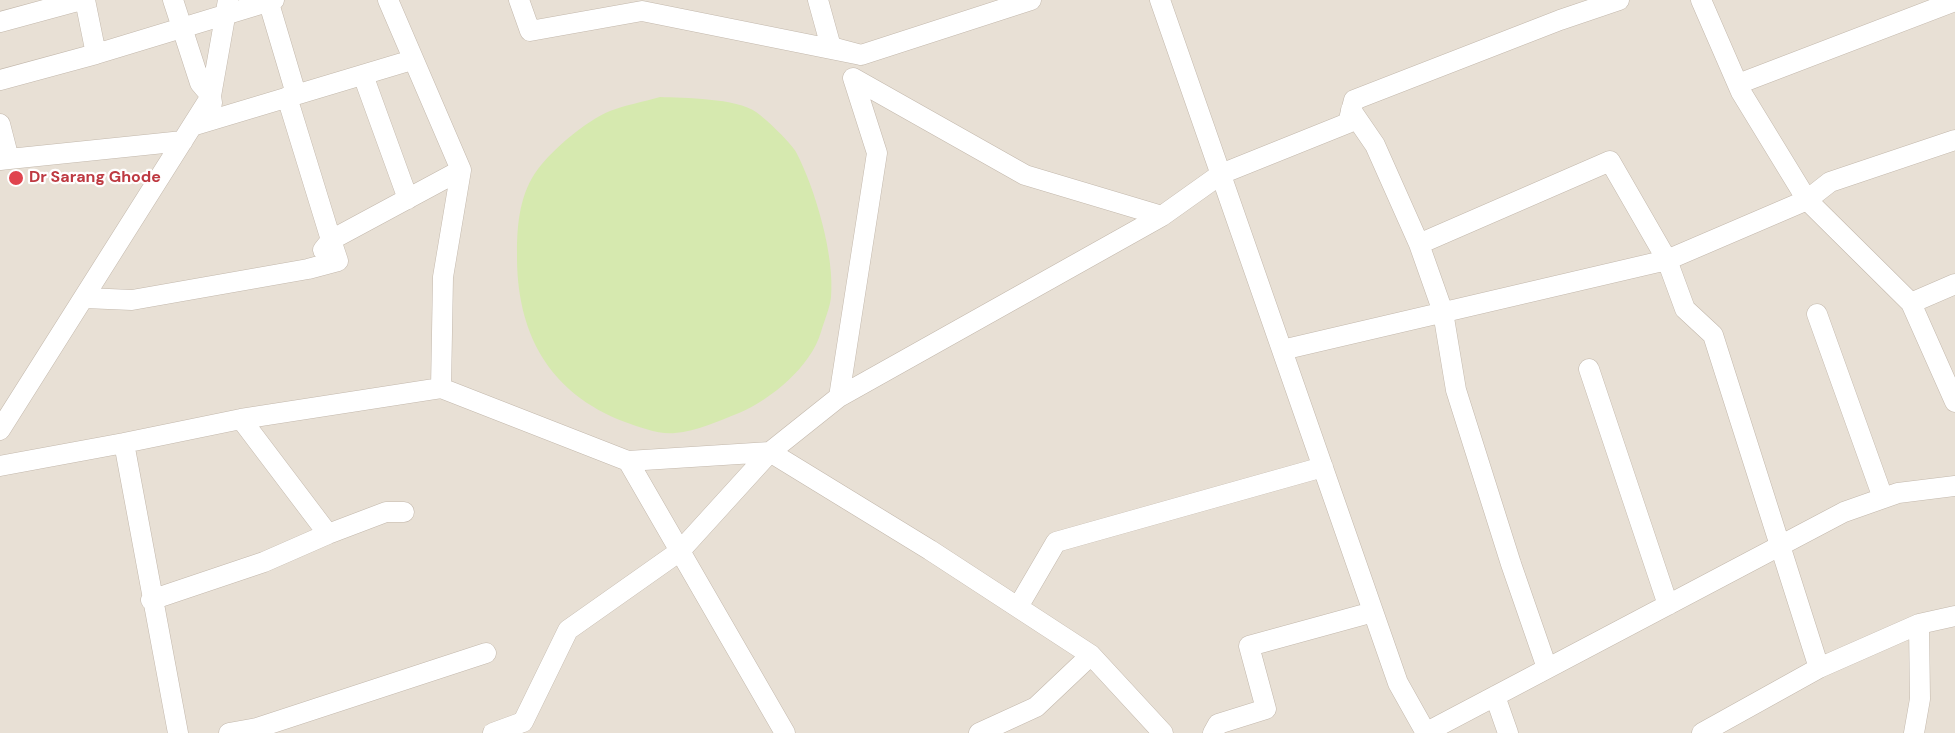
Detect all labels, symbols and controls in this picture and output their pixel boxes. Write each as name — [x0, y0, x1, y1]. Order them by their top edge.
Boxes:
place label: Dr Sarang Ghode — [29, 168, 161, 188]
marker: Dr Sarang Ghode — [7, 169, 25, 187]

